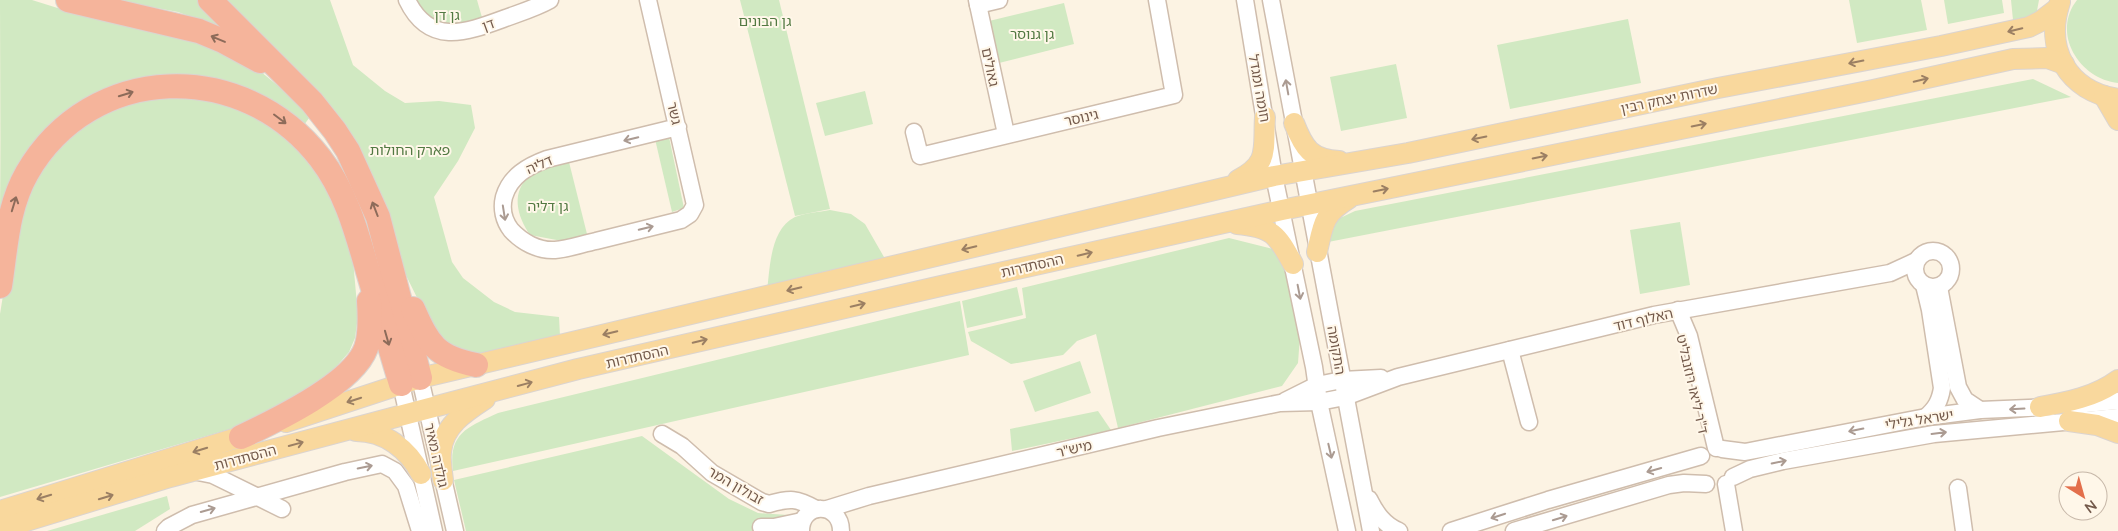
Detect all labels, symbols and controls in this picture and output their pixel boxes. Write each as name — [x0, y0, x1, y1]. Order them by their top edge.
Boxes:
park label: גן דן — [434, 6, 460, 23]
park label: גן הבונים — [739, 12, 791, 29]
street label: דן — [479, 14, 497, 34]
park label: גן גנוסר — [1010, 25, 1054, 42]
one-way arrow — [2008, 26, 2024, 35]
one-way arrow — [211, 34, 226, 44]
street label: גאולים — [979, 46, 1003, 88]
street label: חומה ומגדל — [1246, 53, 1274, 123]
one-way arrow — [1848, 58, 1864, 68]
one-way arrow — [1912, 75, 1928, 84]
street label: שדרות יצחק רבין — [1619, 79, 1719, 117]
one-way arrow — [1282, 80, 1292, 96]
one-way arrow — [117, 89, 133, 99]
street label: גשר — [664, 100, 686, 126]
street label: גינוסר — [1062, 105, 1100, 129]
one-way arrow — [273, 113, 286, 124]
one-way arrow — [1691, 120, 1707, 129]
one-way arrow — [1472, 134, 1488, 144]
one-way arrow — [623, 135, 639, 144]
park label: פארק החולות — [370, 141, 450, 158]
street label: דליה — [523, 151, 555, 177]
one-way arrow — [1532, 152, 1548, 161]
one-way arrow — [1372, 184, 1388, 194]
one-way arrow — [10, 196, 20, 212]
park label: גן דליה — [528, 197, 568, 214]
one-way arrow — [370, 201, 379, 217]
one-way arrow — [500, 204, 510, 220]
one-way arrow — [637, 223, 653, 232]
one-way arrow — [962, 244, 978, 253]
one-way arrow — [1076, 248, 1092, 258]
street label: ההסתדרות — [999, 250, 1065, 280]
one-way arrow — [1294, 283, 1304, 299]
one-way arrow — [786, 285, 802, 294]
one-way arrow — [850, 300, 866, 309]
street label: האלוף דוד — [1612, 304, 1674, 334]
street label: התקומה — [1324, 324, 1350, 376]
one-way arrow — [603, 329, 619, 338]
one-way arrow — [383, 330, 393, 346]
street label: ד"ר ליאו רוזנבליט — [1673, 333, 1713, 436]
one-way arrow — [691, 336, 707, 345]
street label: ההסתדרות — [604, 341, 670, 371]
one-way arrow — [516, 379, 532, 388]
one-way arrow — [347, 395, 363, 405]
one-way arrow — [2009, 404, 2025, 413]
street label: ישראל גלילי — [1884, 405, 1954, 433]
street label: גולדה מאיר — [421, 421, 453, 489]
one-way arrow — [1849, 426, 1865, 436]
one-way arrow — [1930, 428, 1946, 438]
street label: מיש"ר — [1054, 436, 1094, 460]
one-way arrow — [288, 439, 304, 448]
street label: ההסתדרות — [212, 441, 278, 473]
one-way arrow — [1326, 443, 1335, 459]
one-way arrow — [192, 445, 208, 455]
one-way arrow — [1770, 457, 1786, 466]
one-way arrow — [356, 462, 372, 471]
street label: זבולון המר — [705, 462, 767, 508]
one-way arrow — [1646, 465, 1662, 475]
north arrow — [2058, 471, 2108, 521]
one-way arrow — [98, 492, 113, 501]
one-way arrow — [37, 493, 53, 503]
text: N — [2082, 497, 2101, 517]
one-way arrow — [200, 505, 216, 514]
one-way arrow — [1491, 512, 1506, 521]
one-way arrow — [1552, 512, 1568, 522]

